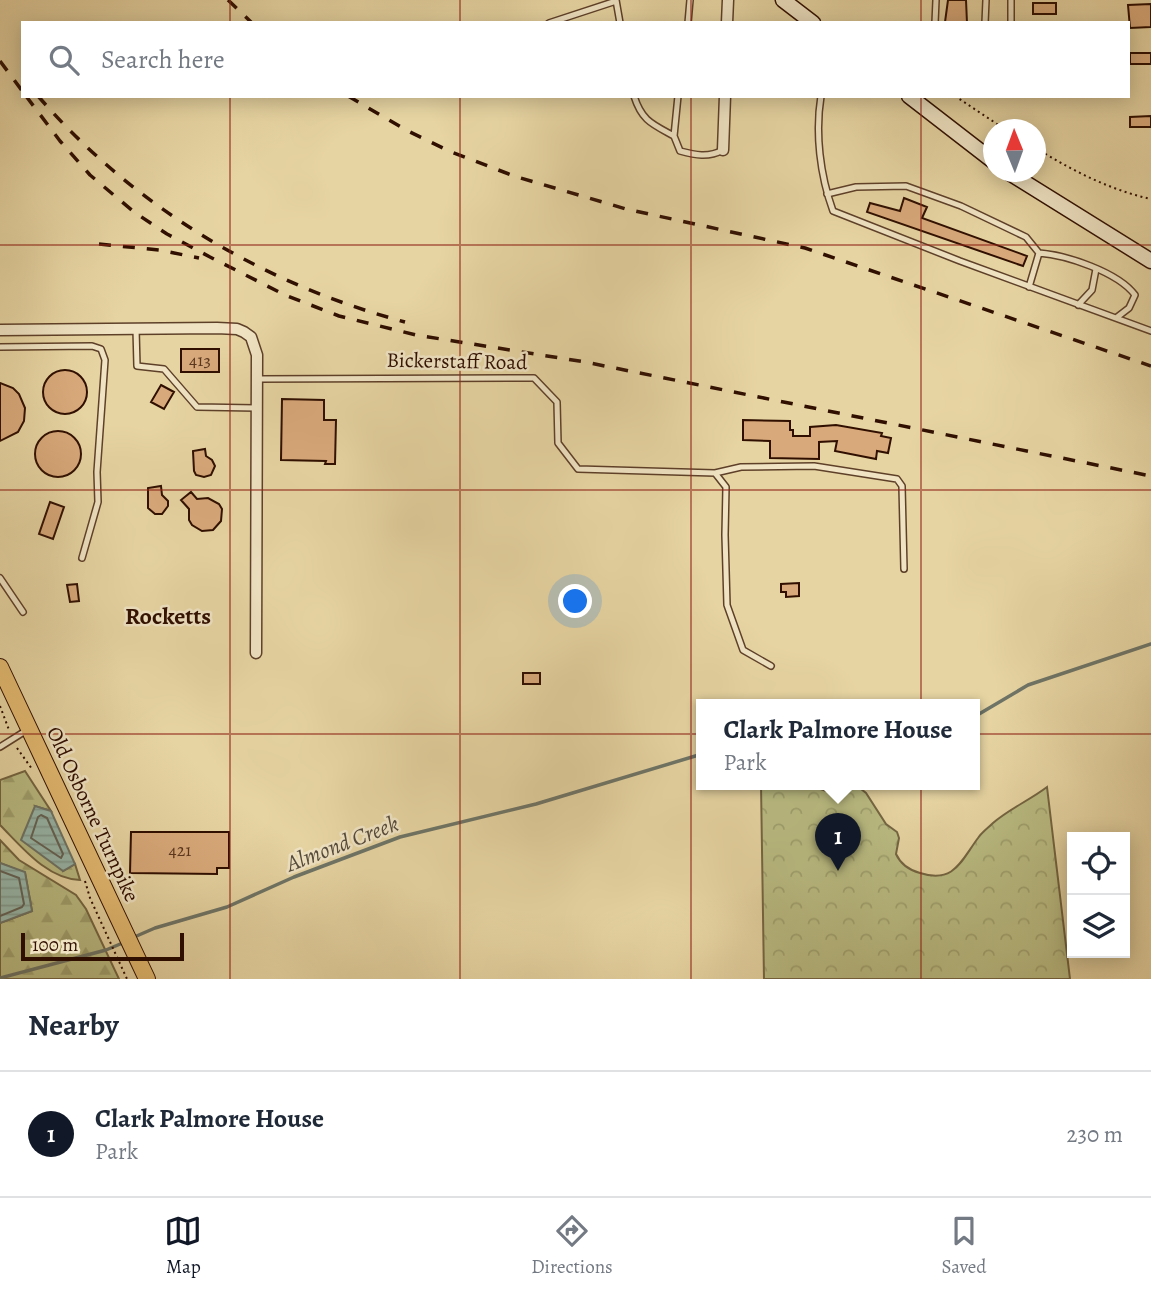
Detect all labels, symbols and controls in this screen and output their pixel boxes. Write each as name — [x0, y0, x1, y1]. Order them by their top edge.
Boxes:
search box — [21, 21, 1130, 98]
icon: search — [45, 41, 83, 79]
text: Search here — [101, 42, 225, 77]
north arrow — [983, 119, 1046, 182]
street label: Bickerstaff Road — [386, 346, 528, 376]
house number: 413 — [189, 348, 211, 372]
your location — [558, 584, 592, 618]
district label: Rocketts — [125, 600, 211, 632]
popup — [696, 699, 980, 790]
text: Clark Palmore House — [723, 712, 953, 747]
street label: Old Osborne Turnpike — [40, 722, 146, 906]
text: Park — [723, 747, 767, 778]
water label: Almond Creek — [281, 808, 403, 879]
pin: 1 — [815, 813, 861, 871]
map controls — [1067, 832, 1130, 958]
button: locate — [1067, 832, 1130, 895]
house number: 421 — [169, 838, 191, 862]
button: layers — [1067, 895, 1130, 958]
scale bar — [21, 930, 184, 962]
text: 100 m — [32, 932, 78, 958]
text: Nearby — [28, 1005, 119, 1045]
text: Clark Palmore House — [95, 1101, 324, 1136]
text: 1 — [47, 1119, 55, 1150]
text: 230 m — [1067, 1119, 1123, 1150]
text: Park — [95, 1136, 138, 1167]
tab: Map — [164, 1212, 202, 1280]
tab: Directions — [531, 1212, 613, 1280]
tab: Saved — [942, 1212, 987, 1280]

